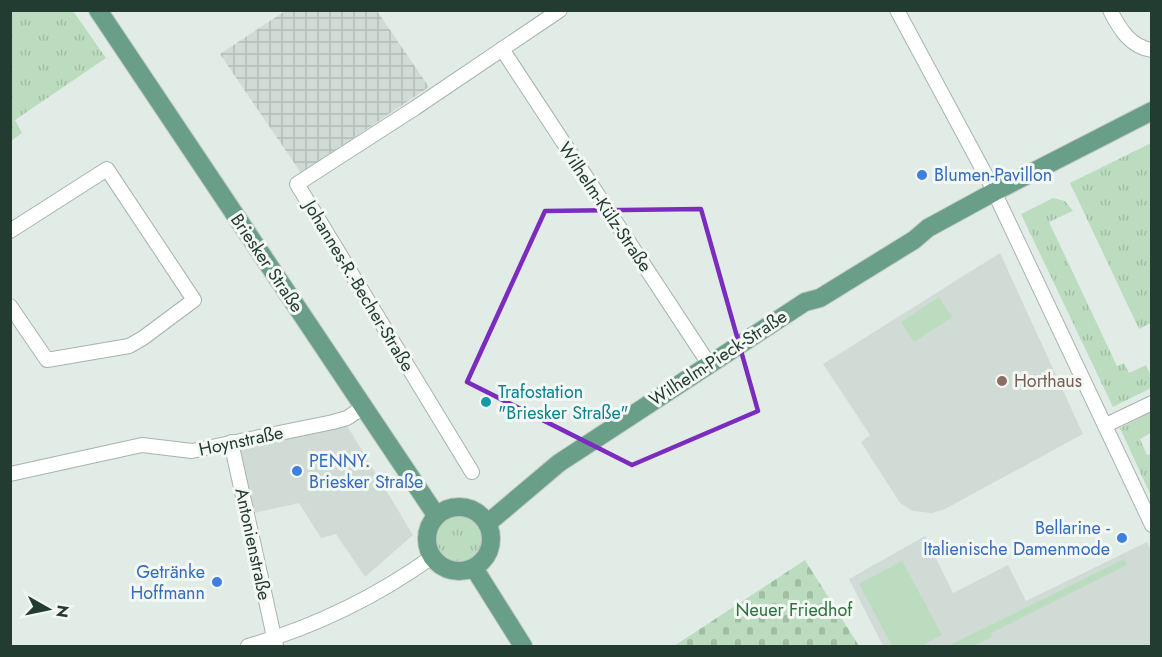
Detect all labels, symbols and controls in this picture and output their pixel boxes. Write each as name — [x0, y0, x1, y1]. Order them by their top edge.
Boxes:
street label: Wilhelm-Külz-Straße — [552, 137, 658, 277]
place label: Blumen-Pavillon — [934, 162, 1052, 188]
marker: Blumen-Pavillon — [915, 168, 929, 182]
street label: Johannes-R.-Becher-Straße — [296, 194, 421, 377]
street label: Briesker Straße — [224, 208, 310, 318]
street label: Wilhelm-Pieck-Straße — [644, 304, 792, 412]
place label: Horthaus — [1014, 368, 1082, 394]
marker: Horthaus — [995, 374, 1009, 388]
place label: Trafostation "Briesker Straße" — [498, 379, 629, 426]
marker: Trafostation "Briesker Straße" — [479, 395, 493, 409]
street label: Hoynstraße — [196, 419, 286, 463]
place label: PENNY. Briesker Straße — [309, 448, 423, 495]
marker: PENNY. Briesker Straße — [290, 464, 304, 478]
street label: Antonienstraße — [228, 485, 278, 603]
place label: Bellarine - Italienische Damenmode — [923, 515, 1110, 562]
marker: Bellarine - Italienische Damenmode — [1115, 531, 1129, 545]
place label: Getränke Hoffmann — [130, 559, 205, 606]
marker: Getränke Hoffmann — [210, 575, 224, 589]
north arrow — [18, 579, 78, 639]
park label: Neuer Friedhof — [736, 597, 853, 623]
text: N — [50, 603, 75, 619]

